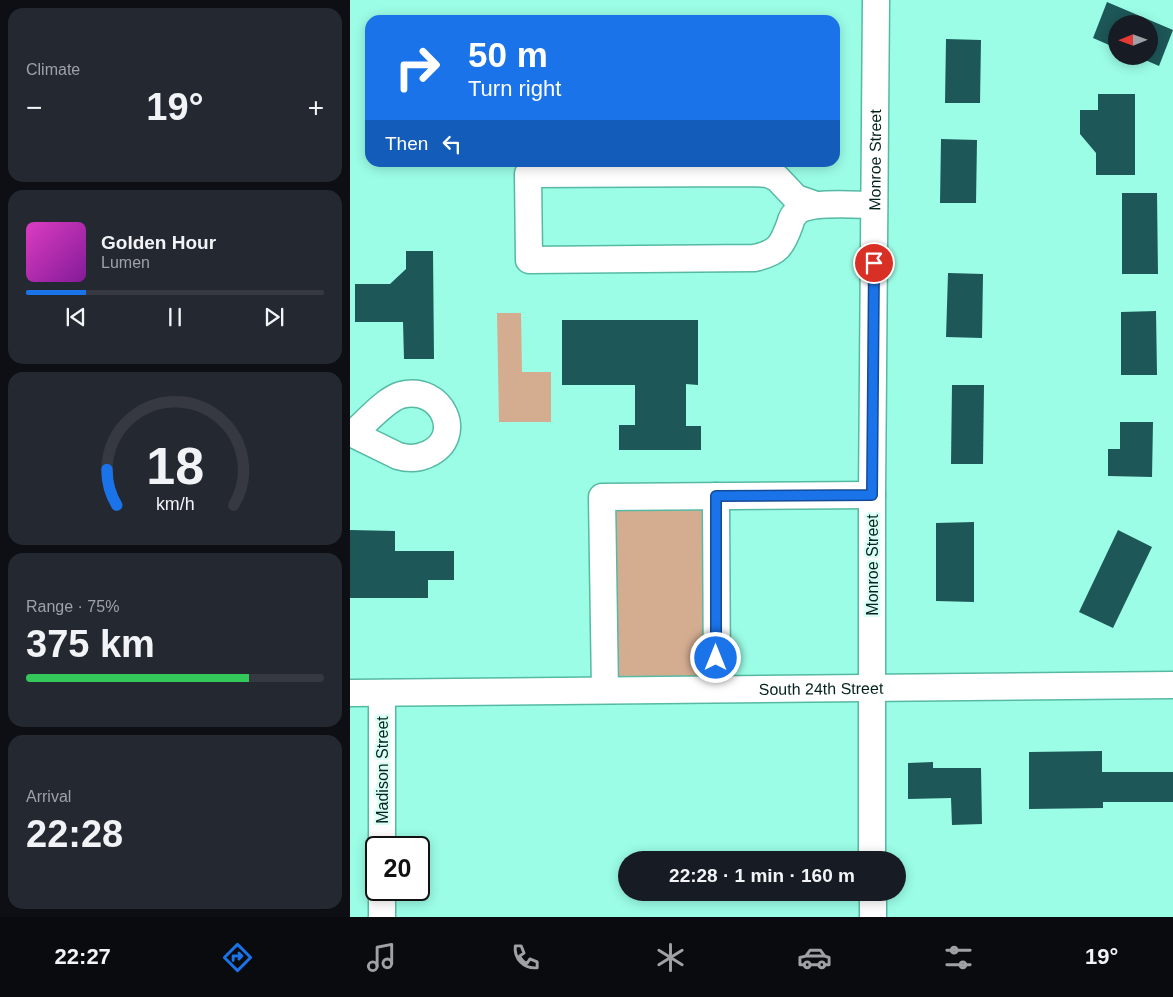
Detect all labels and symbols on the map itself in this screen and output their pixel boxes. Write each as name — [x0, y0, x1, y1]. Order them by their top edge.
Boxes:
north arrow — [1108, 15, 1158, 65]
street label: Monroe Street — [866, 109, 884, 211]
pin — [853, 242, 895, 284]
street label: Monroe Street — [864, 514, 881, 616]
position arrow — [689, 631, 741, 683]
street label: South 24th Street — [759, 680, 884, 698]
street label: Madison Street — [374, 716, 391, 824]
speed limit sign: 20 — [365, 836, 430, 901]

